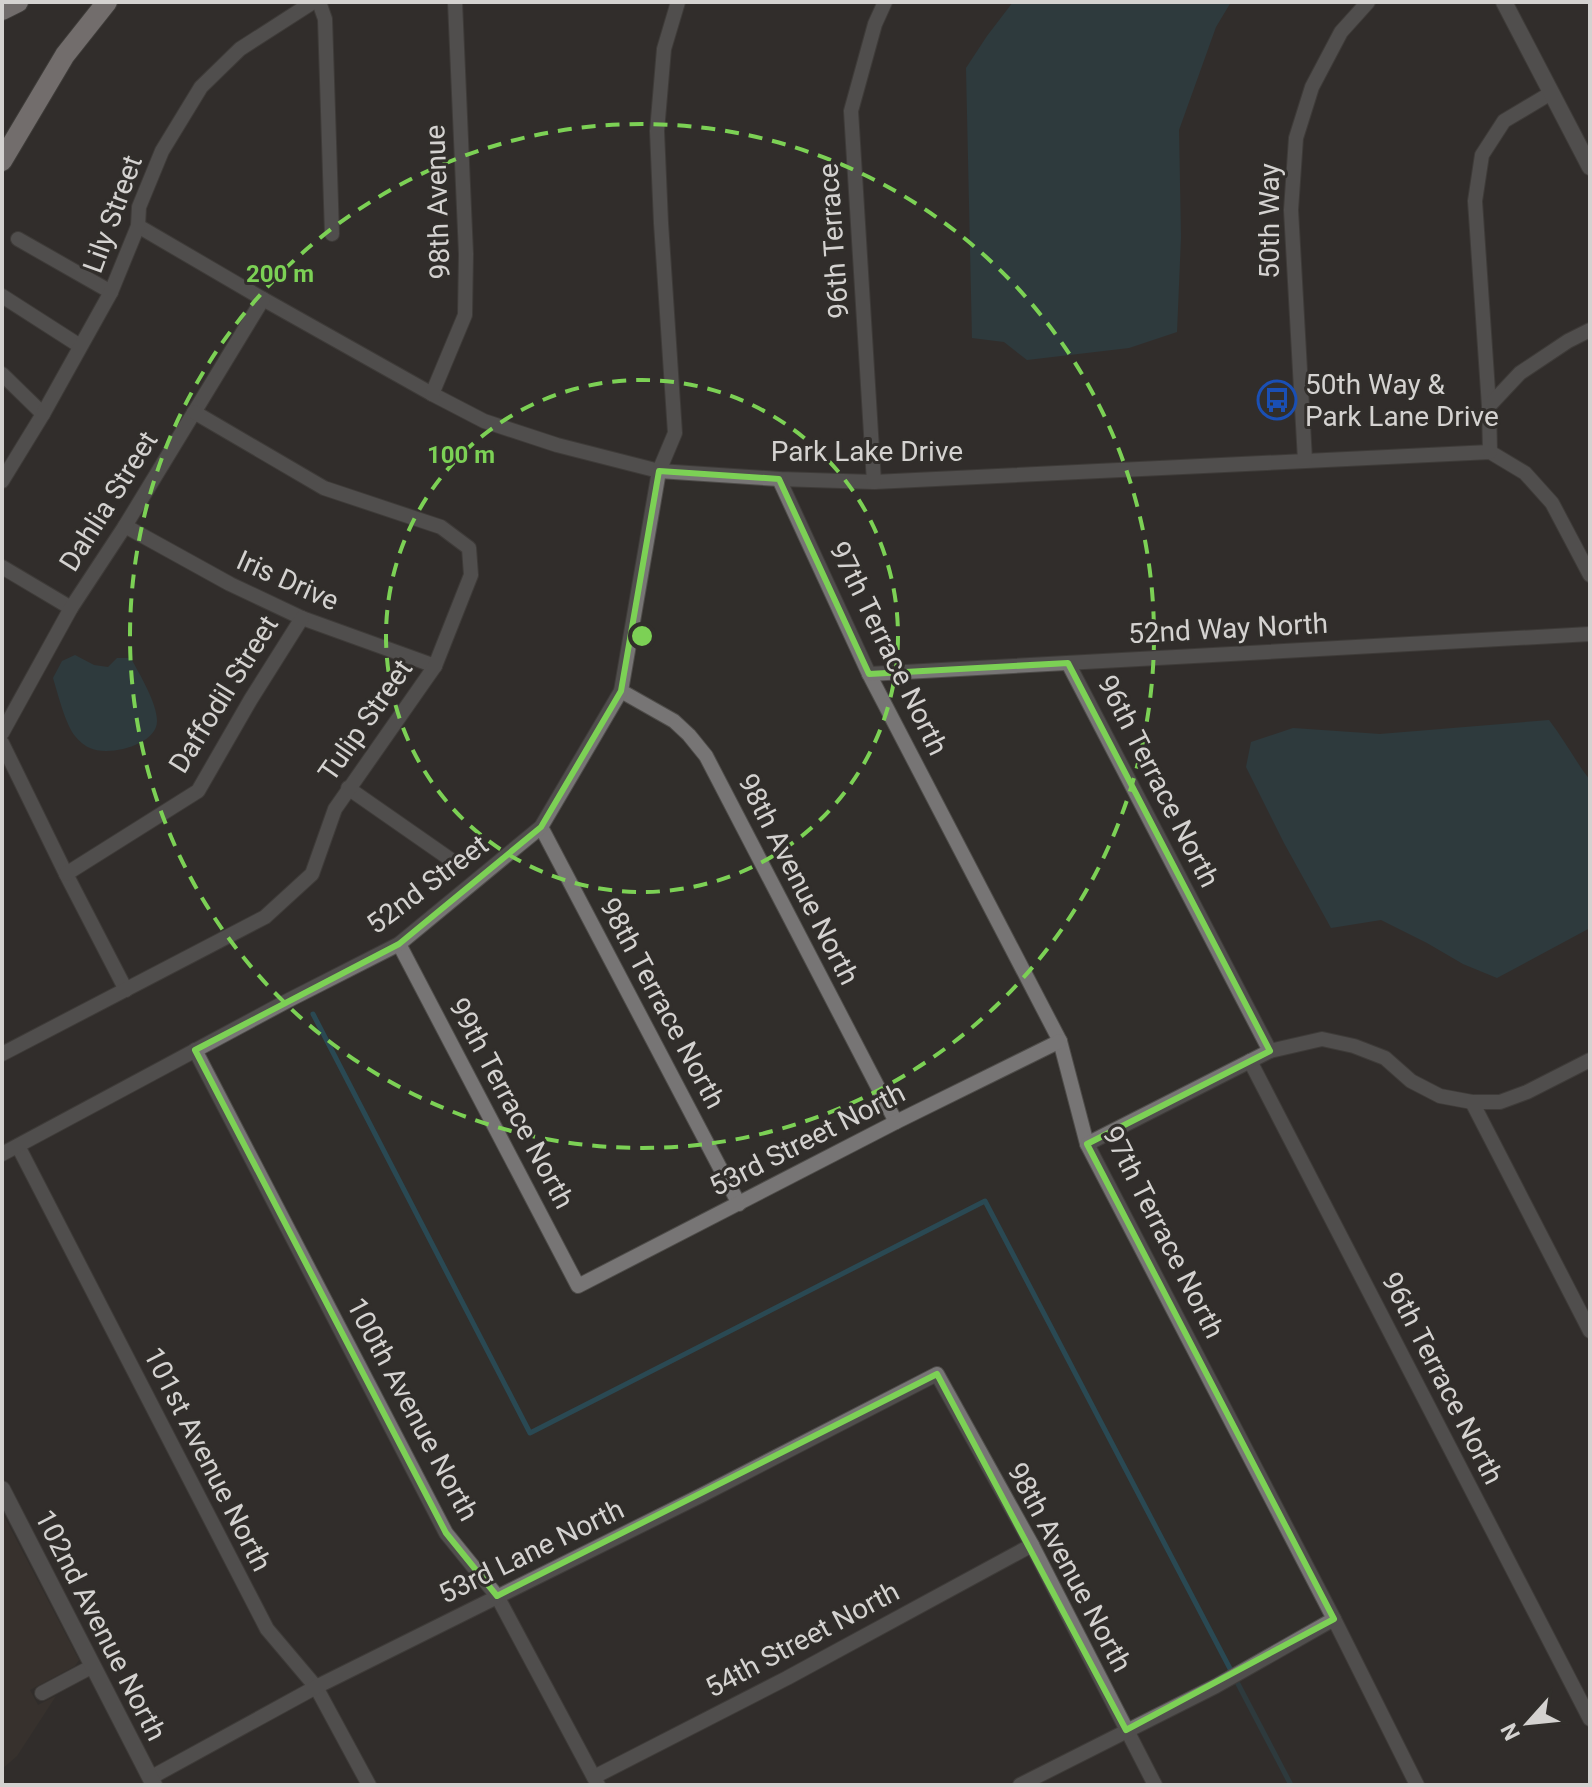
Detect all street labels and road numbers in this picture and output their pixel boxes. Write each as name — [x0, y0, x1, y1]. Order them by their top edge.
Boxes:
street label: 98th Avenue — [418, 124, 457, 280]
street label: Lily Street — [76, 151, 149, 277]
street label: 96th Terrace — [812, 162, 855, 320]
street label: 50th Way — [1253, 163, 1286, 279]
street label: Dahlia Street — [52, 425, 164, 577]
street label: Park Lake Drive — [771, 435, 963, 468]
street label: 97th Terrace North — [823, 536, 955, 760]
street label: Iris Drive — [232, 543, 344, 618]
street label: 52nd Way North — [1127, 607, 1329, 650]
street label: Daffodil Street — [162, 610, 285, 779]
street label: Tulip Street — [311, 653, 419, 788]
street label: 96th Terrace North — [1091, 670, 1226, 893]
street label: 98th Avenue North — [731, 768, 866, 990]
street label: 52nd Street — [360, 828, 495, 941]
street label: 98th Terrace North — [593, 892, 732, 1114]
street label: 99th Terrace North — [442, 992, 581, 1214]
street label: 53rd Street North — [704, 1076, 910, 1203]
street label: 97th Terrace North — [1096, 1121, 1231, 1344]
street label: 96th Terrace North — [1375, 1267, 1510, 1490]
street label: 100th Avenue North — [340, 1292, 485, 1526]
street label: 101st Avenue North — [137, 1342, 278, 1577]
street label: 98th Avenue North — [1000, 1457, 1139, 1677]
street label: 53rd Lane North — [433, 1492, 629, 1610]
street label: 102nd Avenue North — [28, 1504, 173, 1746]
street label: 54th Street North — [700, 1575, 905, 1704]

